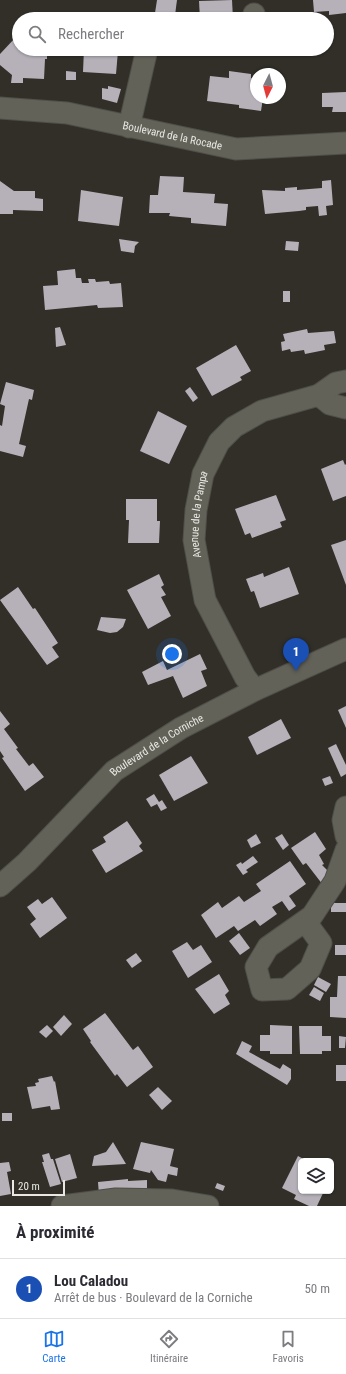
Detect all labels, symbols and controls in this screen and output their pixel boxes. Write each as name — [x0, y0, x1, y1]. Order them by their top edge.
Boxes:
search box — [12, 12, 334, 56]
icon: search — [26, 23, 48, 45]
text: Rechercher — [58, 25, 124, 43]
north arrow — [250, 68, 286, 104]
street label: Boulevard de la Rocade — [121, 119, 223, 152]
street label: Avenue de la Pampa — [187, 468, 210, 559]
pin: 1 — [283, 638, 309, 671]
your location — [162, 644, 182, 664]
street label: Boulevard de la Corniche — [107, 711, 206, 778]
map controls — [298, 1158, 334, 1194]
button: layers — [298, 1158, 334, 1194]
scale bar — [12, 1178, 65, 1197]
text: 20 m — [18, 1180, 40, 1193]
text: À proximité — [16, 1222, 94, 1242]
text: Lou Caladou — [54, 1272, 128, 1290]
text: 1 — [26, 1281, 32, 1296]
text: 50 m — [304, 1281, 330, 1296]
text: Arrêt de bus · Boulevard de la Corniche — [54, 1290, 253, 1305]
tab: Carte — [42, 1328, 66, 1365]
tab: Itinéraire — [150, 1328, 188, 1365]
tab: Favoris — [273, 1328, 304, 1365]

